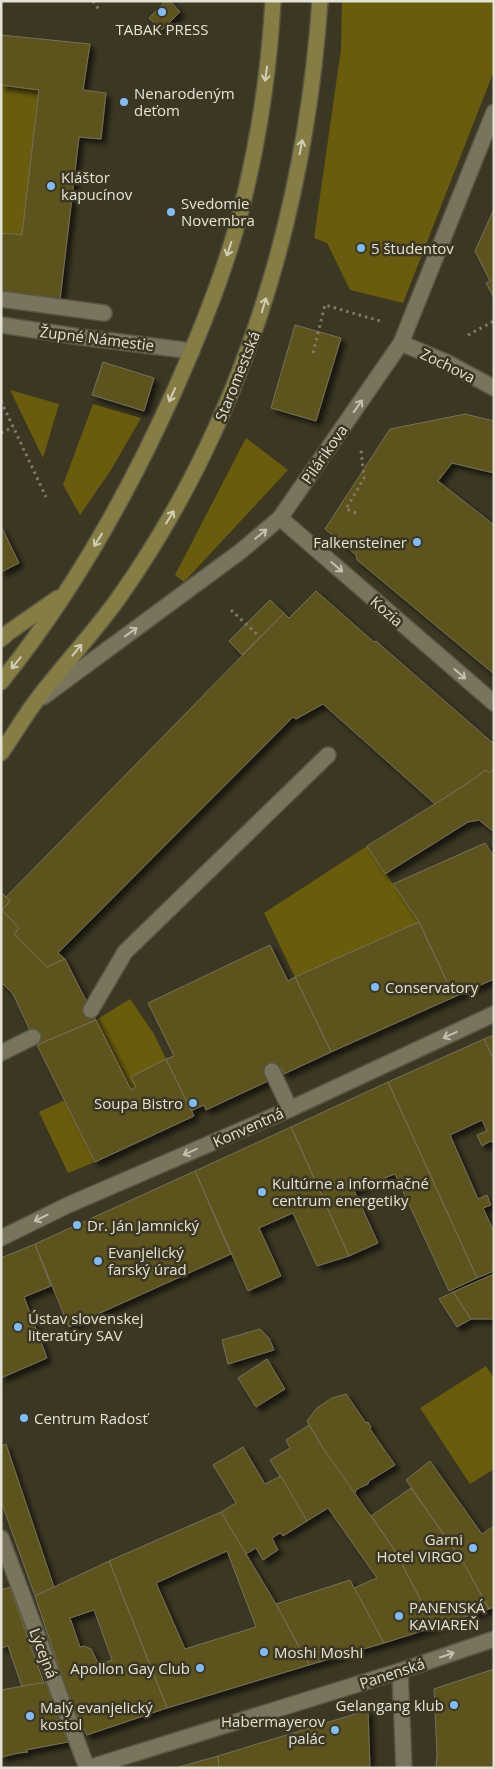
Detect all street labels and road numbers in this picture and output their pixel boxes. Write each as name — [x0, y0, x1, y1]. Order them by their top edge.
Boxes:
street label: Župné Námestie — [39, 321, 155, 355]
street label: Staromestská — [210, 328, 264, 424]
street label: Zochova — [417, 343, 479, 387]
street label: Pilárikova — [296, 421, 352, 487]
street label: Kozia — [366, 591, 408, 631]
street label: Konventná — [209, 1103, 287, 1151]
street label: Lýcejná — [25, 1625, 63, 1681]
street label: Panenská — [357, 1653, 427, 1693]

